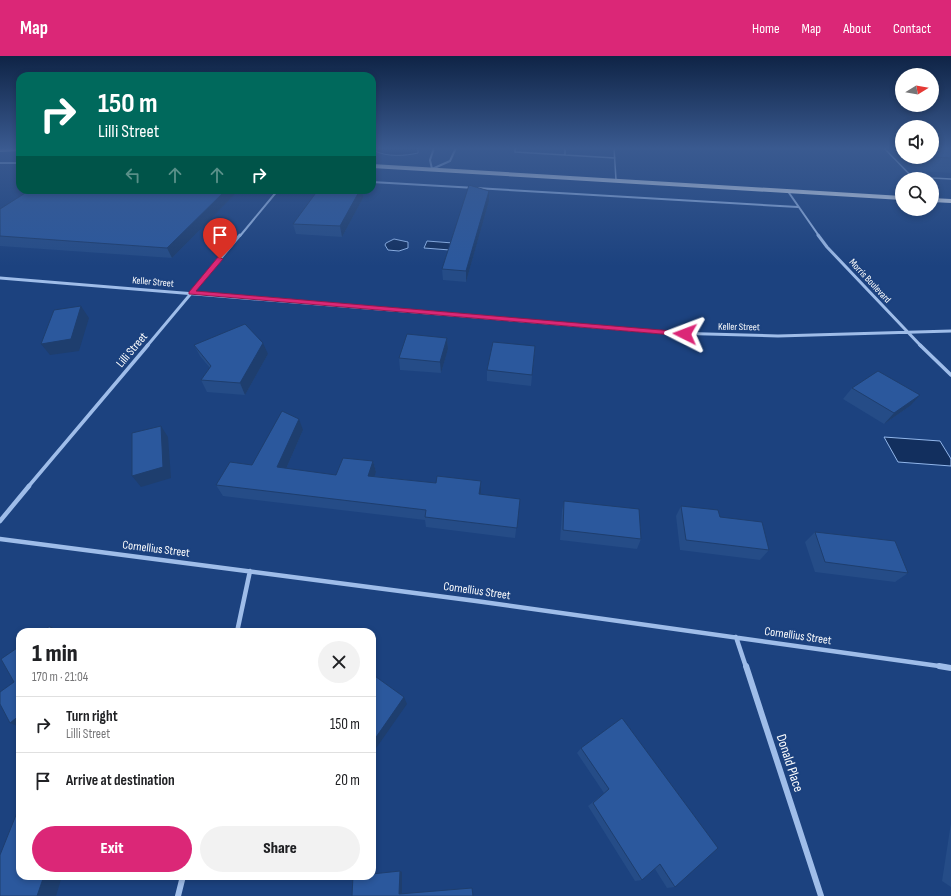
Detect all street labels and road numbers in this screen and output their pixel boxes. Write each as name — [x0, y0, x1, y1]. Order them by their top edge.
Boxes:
street label: Morris Boulevard — [847, 256, 893, 306]
street label: Keller Street — [132, 274, 174, 290]
street label: Keller Street — [718, 321, 760, 333]
street label: Lilli Street — [113, 329, 151, 370]
street label: Cornellius Street — [122, 537, 191, 561]
street label: Cornellius Street — [442, 579, 512, 603]
street label: Cornellius Street — [763, 624, 833, 648]
street label: Donald Place — [773, 732, 807, 794]

